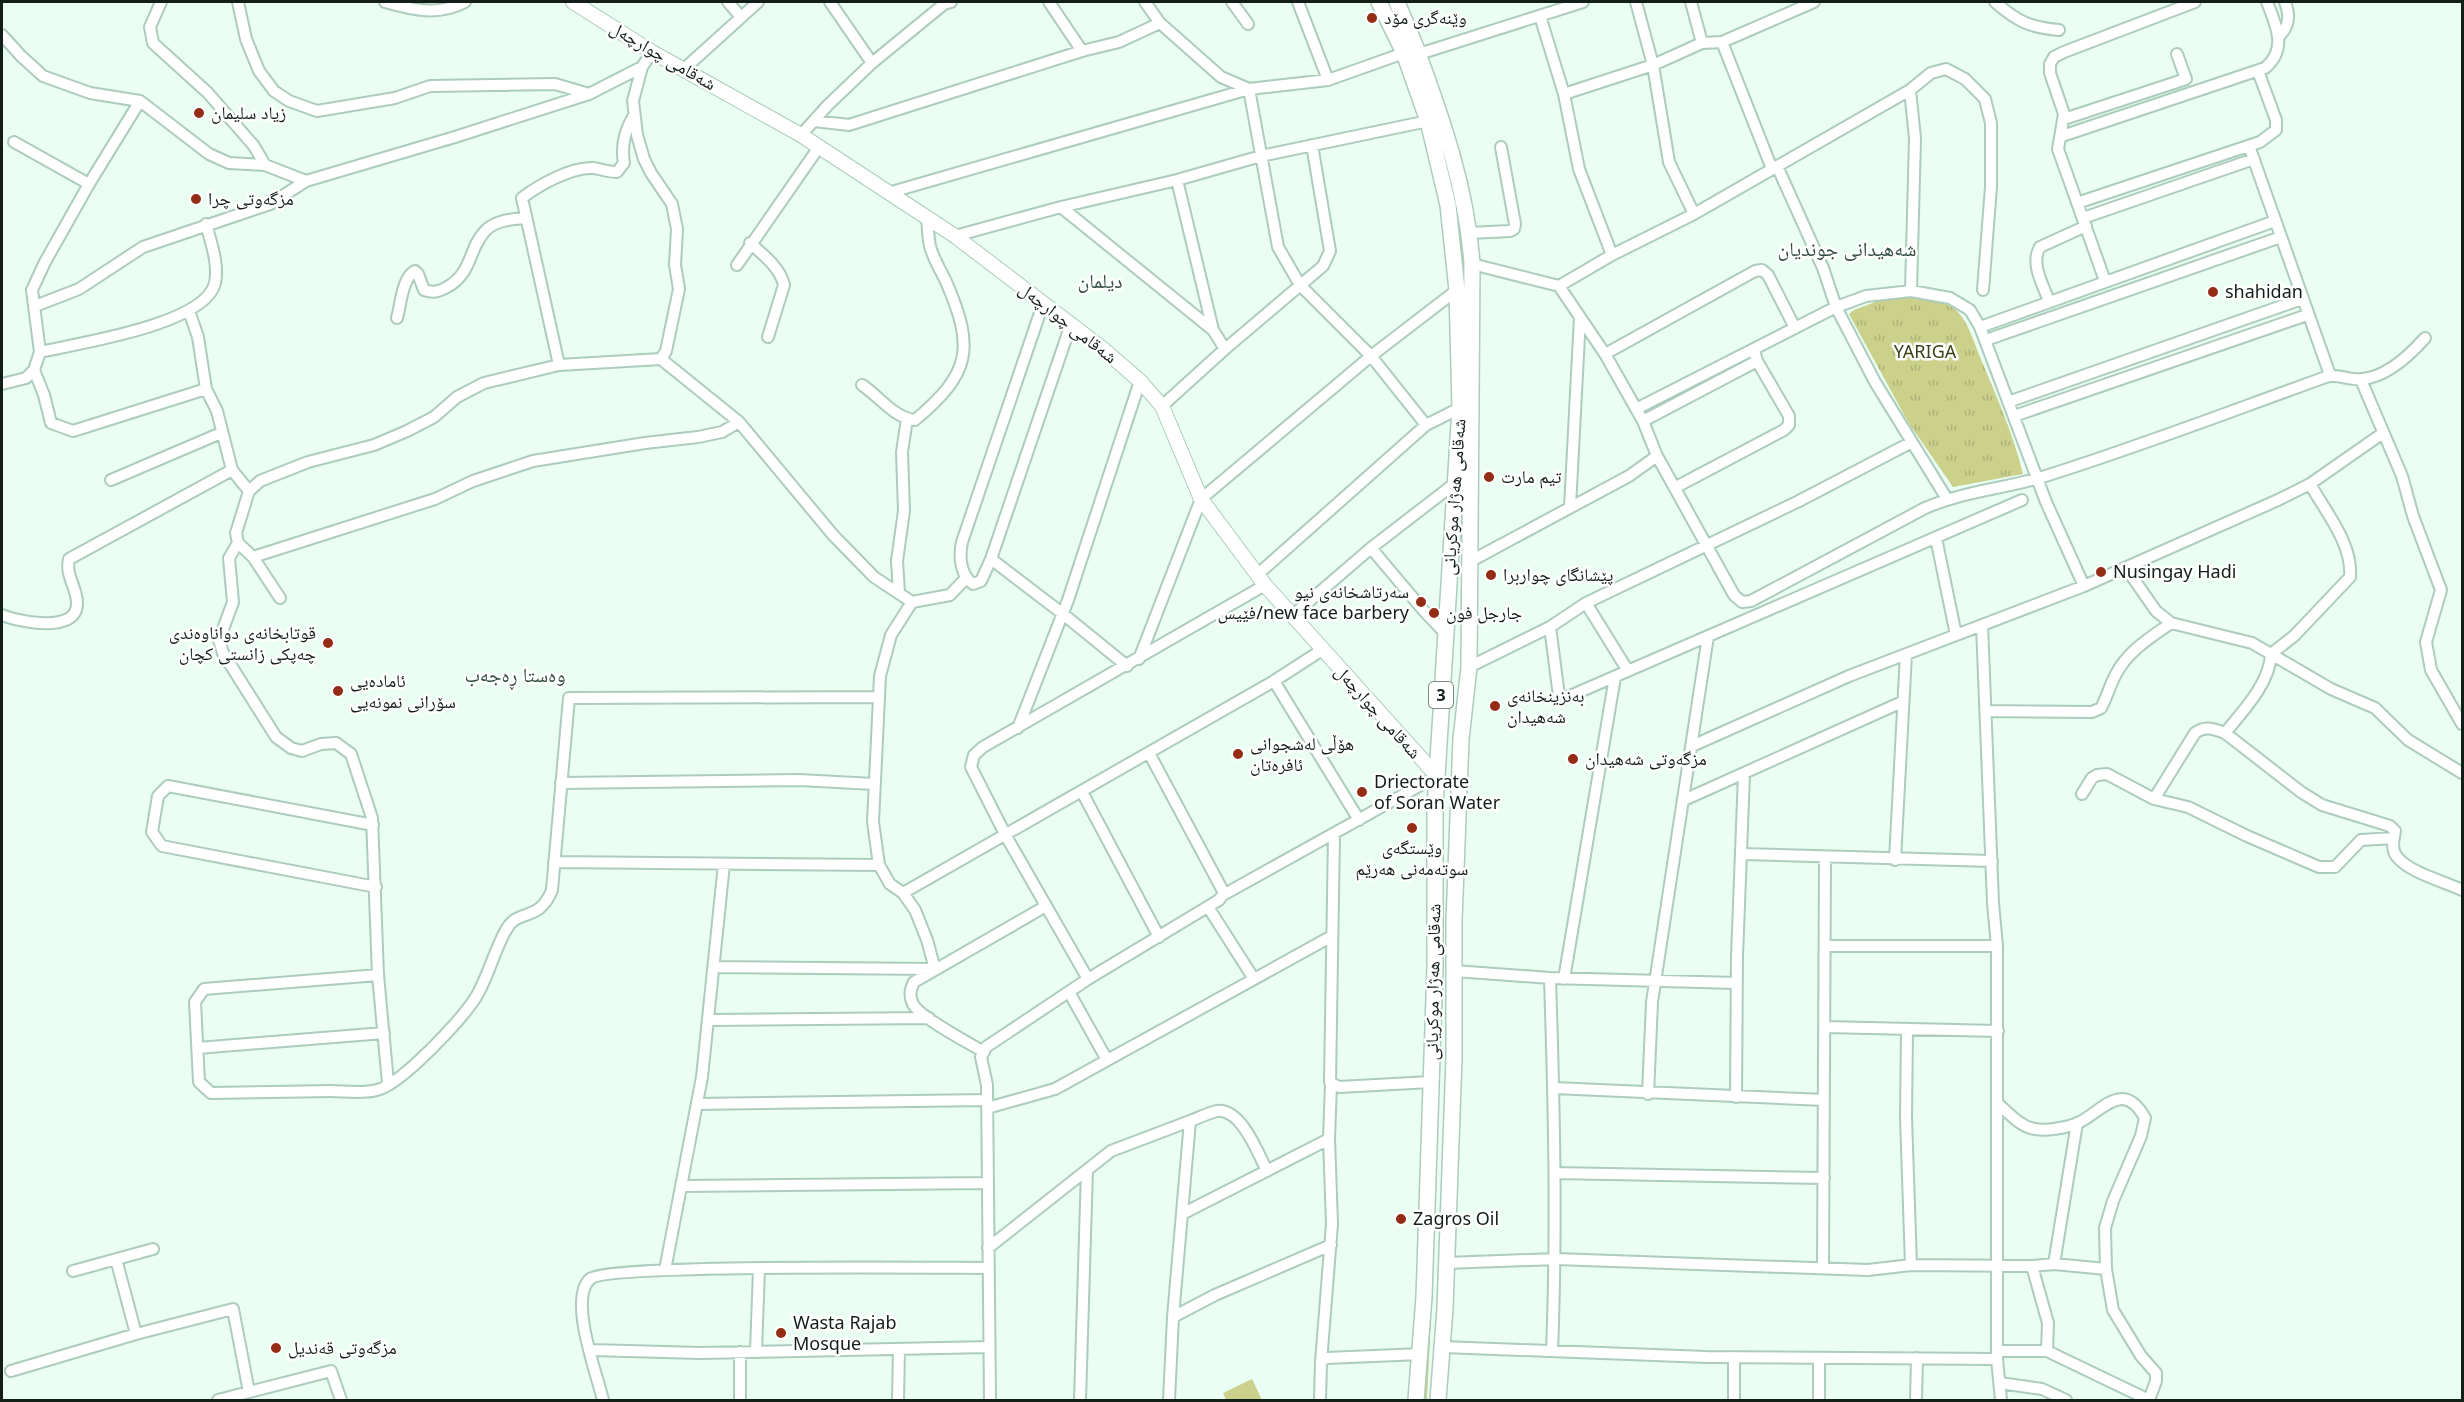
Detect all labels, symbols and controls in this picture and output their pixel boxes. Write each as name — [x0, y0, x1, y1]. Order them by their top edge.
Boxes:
place label: وێنەگری مۆد — [1384, 5, 1467, 29]
marker: وێنەگری مۆد — [1365, 11, 1379, 25]
street label: شەقامی چوارچەل — [606, 15, 721, 95]
place label: زياد سليمان — [211, 100, 286, 124]
marker: زياد سليمان — [192, 106, 206, 120]
place label: مزگەوتى چرا — [208, 186, 294, 210]
marker: مزگەوتى چرا — [189, 192, 203, 206]
district label: شەھیدانی جوندیان — [1778, 235, 1916, 262]
district label: دیلمان — [1077, 267, 1123, 294]
street label: شەقامی چوارچەل — [1014, 276, 1123, 368]
place label: shahidan — [2225, 279, 2303, 303]
marker: shahidan — [2206, 285, 2220, 299]
park label: YARIGA — [1894, 339, 1957, 363]
street label: شەقامی ھەژار موکریانی — [1436, 418, 1470, 576]
place label: تيم مارت — [1501, 464, 1561, 489]
marker: تيم مارت — [1482, 470, 1496, 484]
place label: Nusingay Hadi — [2113, 559, 2236, 583]
place label: پێشانگای چواربرا — [1503, 562, 1613, 586]
marker: Nusingay Hadi — [2094, 565, 2108, 579]
marker: پێشانگای چواربرا — [1484, 568, 1498, 582]
place label: سەرتاشخانەی نیو فێیس/new face barbery — [1218, 579, 1410, 624]
marker: سەرتاشخانەی نیو فێیس/new face barbery — [1414, 595, 1428, 609]
place label: جارجل فون — [1446, 600, 1522, 624]
marker: جارجل فون — [1427, 606, 1441, 620]
place label: قوتابخانەی دواناوەندی چەپکی زانستی کچان — [169, 620, 316, 665]
marker: قوتابخانەی دواناوەندی چەپکی زانستی کچان — [321, 636, 335, 650]
street label: شەقامی چوارچەل — [1330, 659, 1427, 763]
district label: وەستا ڕەجەب — [464, 661, 566, 691]
place label: ئامادەیی سۆرانی نمونەیی — [350, 668, 456, 713]
road number: 3 — [1429, 682, 1453, 708]
place label: بەنزینخانەی شەهیدان — [1507, 683, 1585, 728]
marker: ئامادەیی سۆرانی نمونەیی — [331, 684, 345, 698]
marker: بەنزینخانەی شەهیدان — [1488, 699, 1502, 713]
place label: هۆڵی لەشجوانی ئافرەتان — [1250, 731, 1354, 776]
place label: مزگەوتی شەهیدان — [1585, 746, 1707, 770]
marker: هۆڵی لەشجوانی ئافرەتان — [1231, 747, 1245, 761]
marker: مزگەوتی شەهیدان — [1566, 752, 1580, 766]
place label: Driectorate of Soran Water — [1374, 769, 1501, 814]
marker: Driectorate of Soran Water — [1355, 785, 1369, 799]
marker: وێستگەی سوتەمەنی هەرێم — [1405, 821, 1419, 835]
place label: وێستگەی سوتەمەنی هەرێم — [1356, 835, 1468, 881]
street label: شەقامی ھەژار موکریانی — [1419, 903, 1445, 1061]
place label: Zagros Oil — [1413, 1206, 1499, 1230]
marker: Zagros Oil — [1394, 1212, 1408, 1226]
place label: Wasta Rajab Mosque — [793, 1310, 896, 1355]
marker: Wasta Rajab Mosque — [774, 1326, 788, 1340]
place label: مزگەوتی قەندیل — [288, 1335, 397, 1359]
marker: مزگەوتی قەندیل — [269, 1341, 283, 1355]

